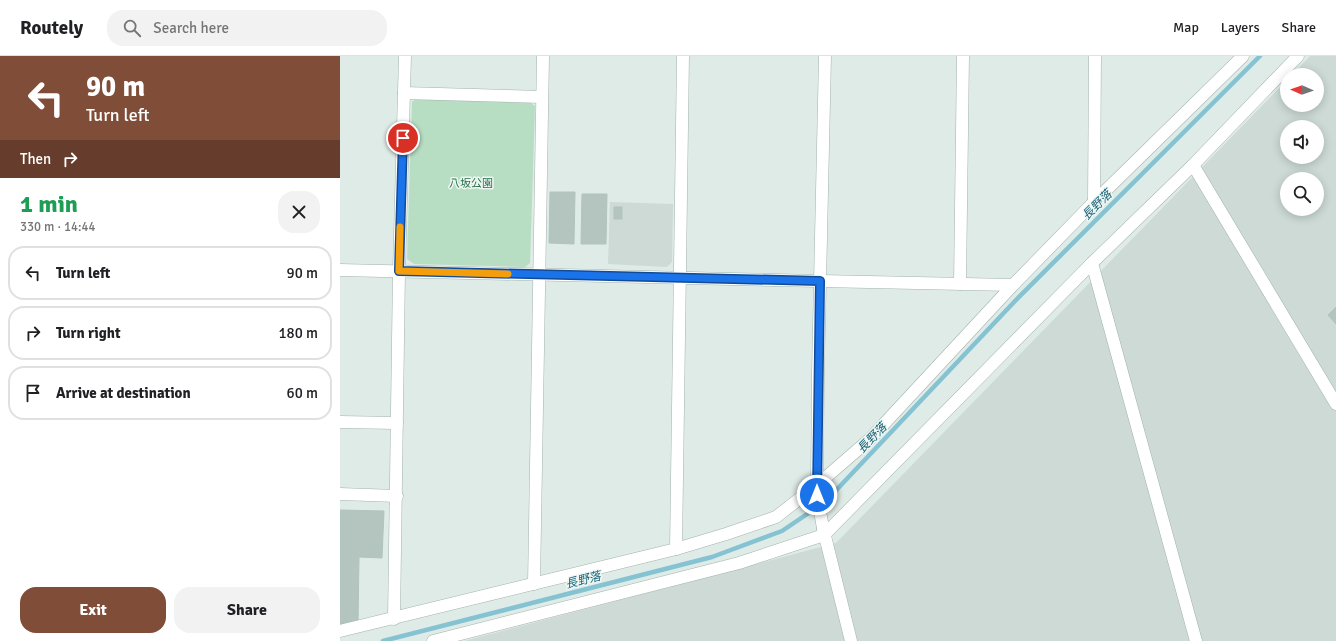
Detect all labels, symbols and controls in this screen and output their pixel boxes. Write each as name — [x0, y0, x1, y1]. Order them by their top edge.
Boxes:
search box — [107, 10, 387, 46]
text: Routely — [20, 16, 83, 40]
icon: search — [121, 17, 143, 39]
text: Search here — [153, 19, 229, 37]
text: Map — [1173, 19, 1199, 36]
text: Layers — [1221, 19, 1260, 36]
text: Share — [1282, 19, 1316, 36]
north arrow — [1280, 68, 1324, 112]
map controls — [1280, 68, 1324, 216]
text: 90 m — [86, 70, 145, 104]
icon: left — [20, 72, 72, 124]
text: Turn left — [86, 104, 149, 126]
button: sound — [1280, 120, 1324, 164]
pin — [386, 121, 420, 155]
icon: arrive — [392, 127, 414, 149]
icon: right — [59, 148, 81, 170]
text: Then — [20, 150, 51, 168]
button: search — [1280, 172, 1324, 216]
park label: 八坂公園 — [449, 177, 493, 190]
water label: 長野落 — [1079, 186, 1117, 223]
text: 1 min — [20, 189, 78, 219]
button: close — [278, 191, 320, 233]
text: 330 m · 14:44 — [20, 219, 96, 235]
icon: left — [22, 262, 44, 284]
text: Turn left — [56, 264, 110, 282]
text: 90 m — [287, 264, 318, 282]
icon: right — [22, 322, 44, 344]
text: Turn right — [56, 324, 121, 342]
text: 180 m — [278, 324, 318, 342]
icon: arrive — [22, 382, 44, 404]
text: Arrive at destination — [56, 384, 191, 402]
text: 60 m — [287, 384, 318, 402]
water label: 長野落 — [854, 419, 892, 457]
position arrow — [796, 474, 838, 516]
water label: 長野落 — [564, 568, 604, 592]
button: Exit — [20, 587, 166, 633]
button: Share — [174, 587, 320, 633]

